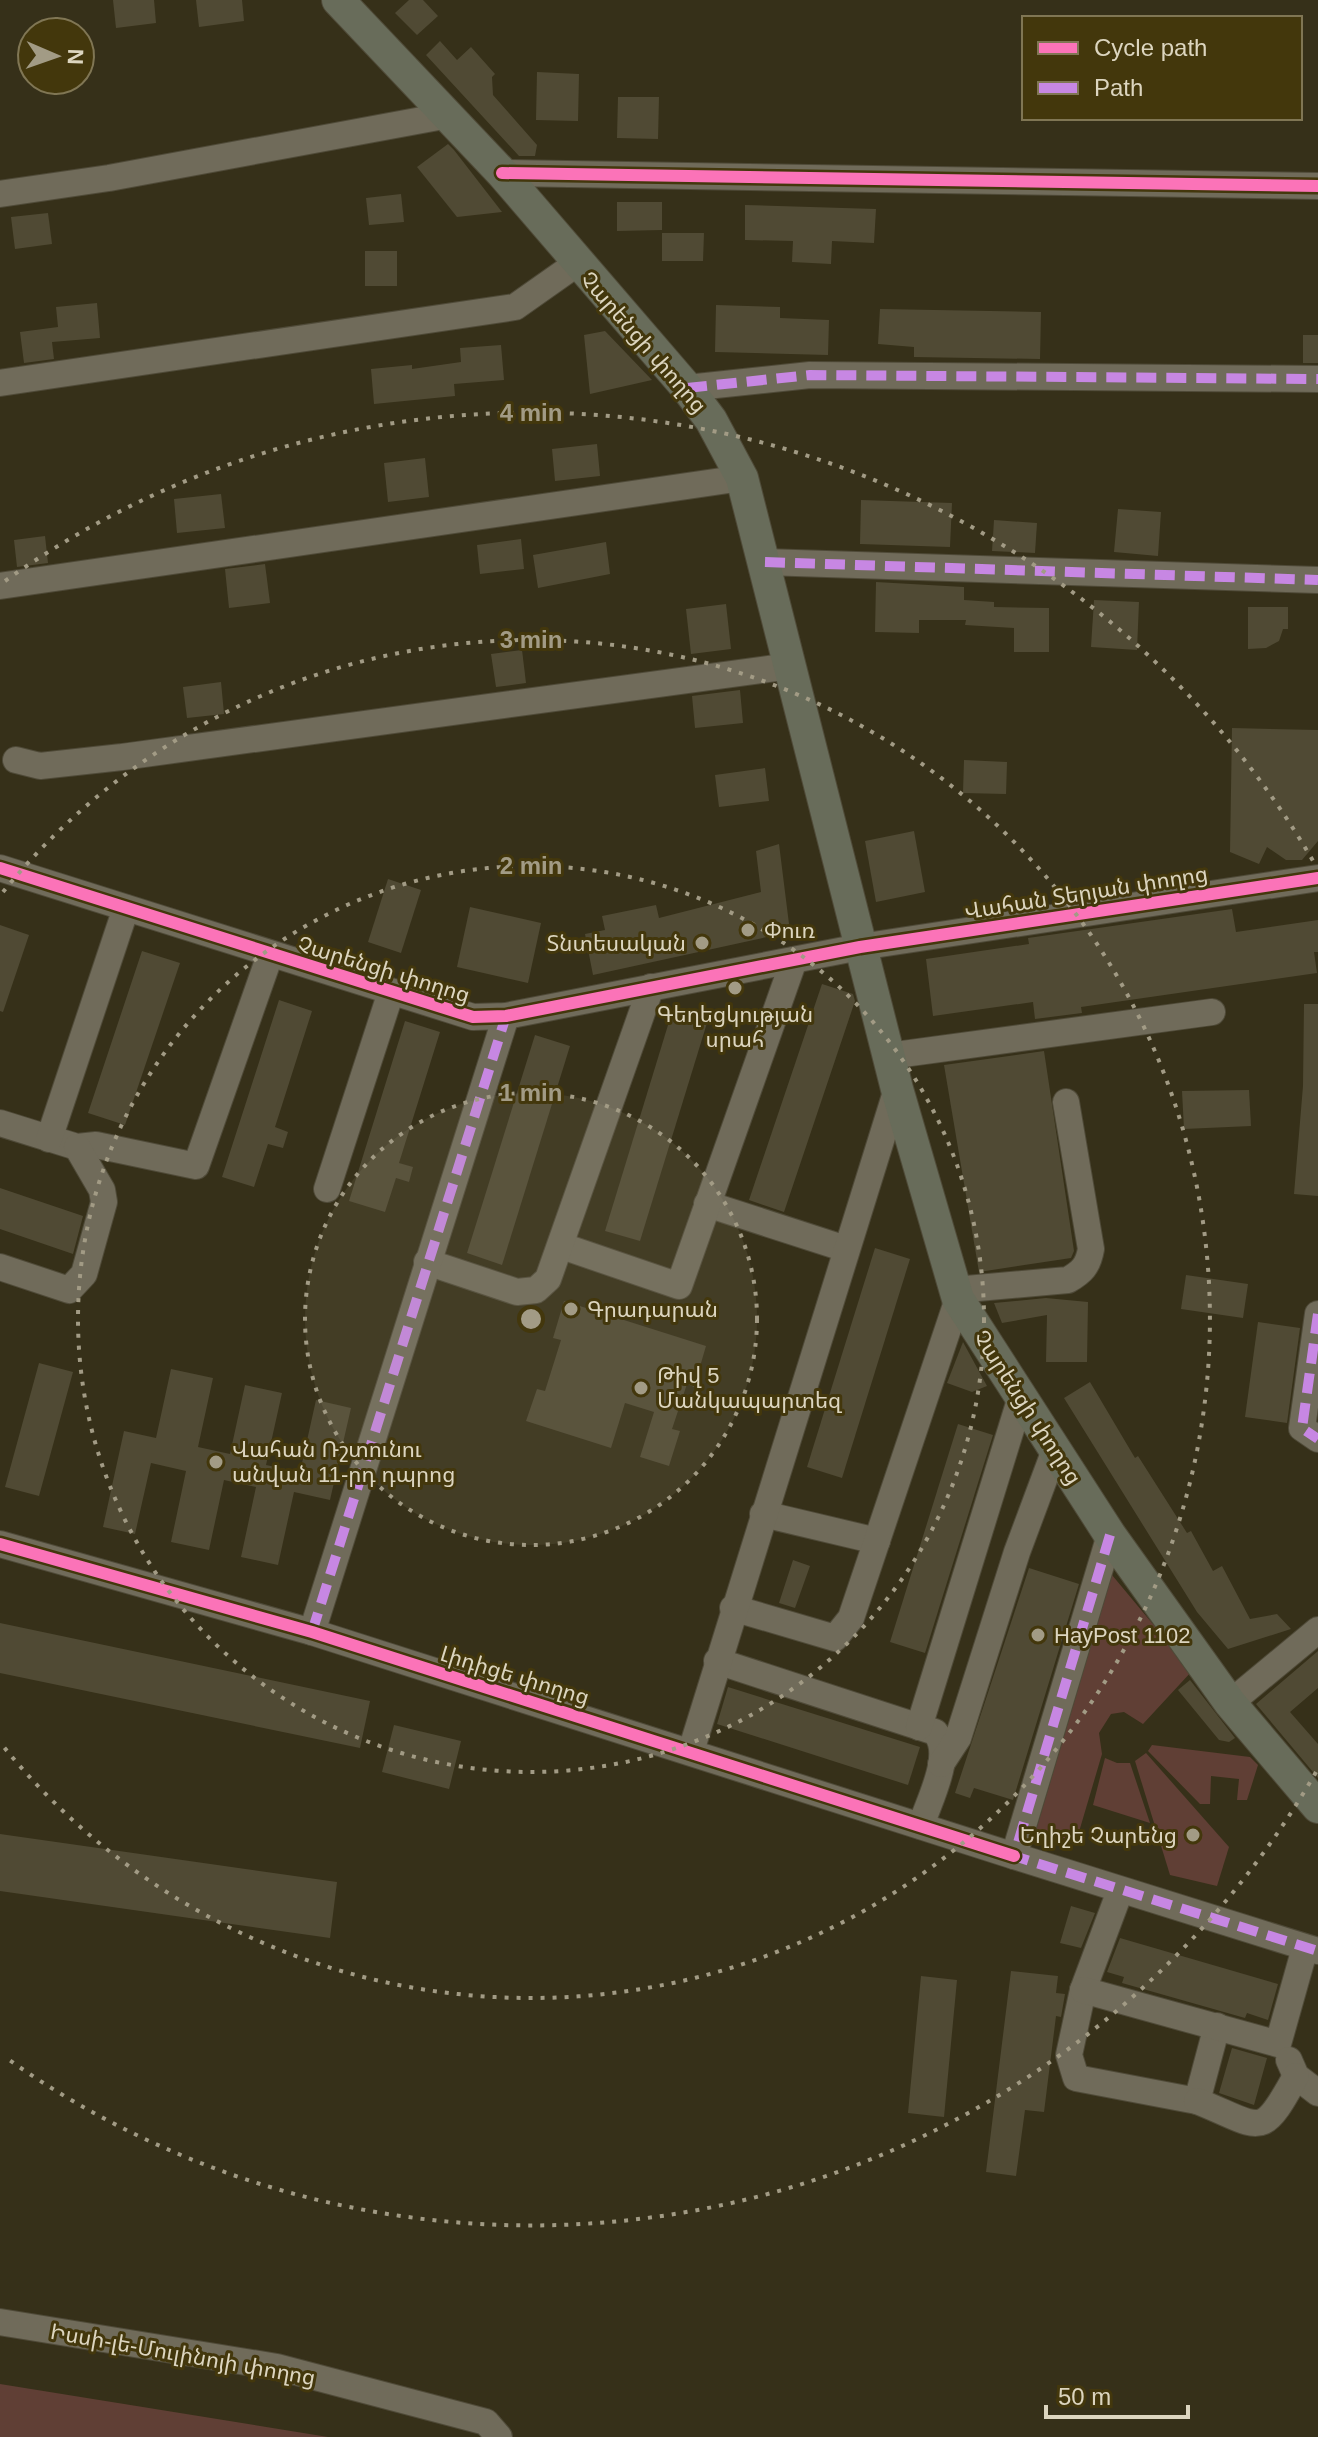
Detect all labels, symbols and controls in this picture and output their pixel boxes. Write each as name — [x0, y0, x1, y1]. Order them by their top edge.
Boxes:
north arrow — [16, 16, 96, 96]
legend — [1022, 16, 1302, 120]
text: Cycle path — [1094, 34, 1207, 61]
text: N — [63, 48, 88, 65]
text: Path — [1094, 74, 1143, 101]
street label: Չարենցի փողոց — [576, 267, 712, 418]
text: 4 min — [500, 399, 562, 426]
text: 3 min — [500, 626, 562, 653]
text: 2 min — [500, 852, 562, 879]
street label: Վահան Տերյան փողոց — [963, 861, 1210, 924]
place label: Փուռ — [764, 918, 816, 943]
marker: Փուռ — [739, 921, 757, 939]
street label: Չարենցի փողոց — [295, 931, 473, 1008]
place label: Տնտեսական — [547, 931, 686, 956]
marker: Տնտեսական — [693, 934, 711, 952]
marker: Գեղեցկության սրահ — [726, 979, 744, 997]
place label: Գեղեցկության սրահ — [657, 1002, 813, 1052]
text: 1 min — [500, 1079, 562, 1106]
place label: Գրադարան — [587, 1297, 718, 1322]
marker: Գրադարան — [562, 1300, 580, 1318]
centre of rings — [517, 1305, 545, 1333]
street label: Չարենցի փողոց — [968, 1326, 1087, 1489]
place label: Թիվ 5 Մանկապարտեզ — [657, 1363, 843, 1413]
marker: Թիվ 5 Մանկապարտեզ — [632, 1379, 650, 1397]
place label: Վահան Ռշտունու անվան 11-րդ դպրոց — [232, 1437, 455, 1487]
marker: Վահան Ռշտունու անվան 11-րդ դպրոց — [207, 1453, 225, 1471]
place label: HayPost 1102 — [1054, 1623, 1191, 1648]
marker: HayPost 1102 — [1029, 1626, 1047, 1644]
street label: Լիդիցե փողոց — [437, 1641, 592, 1710]
place label: Եղիշե Չարենց — [1020, 1823, 1177, 1848]
marker: Եղիշե Չարենց — [1184, 1826, 1202, 1844]
street label: Իսսի-լե-Մուլինոյի փողոց — [48, 2319, 317, 2390]
scale bar — [1046, 2369, 1188, 2419]
text: 50 m — [1058, 2383, 1111, 2410]

